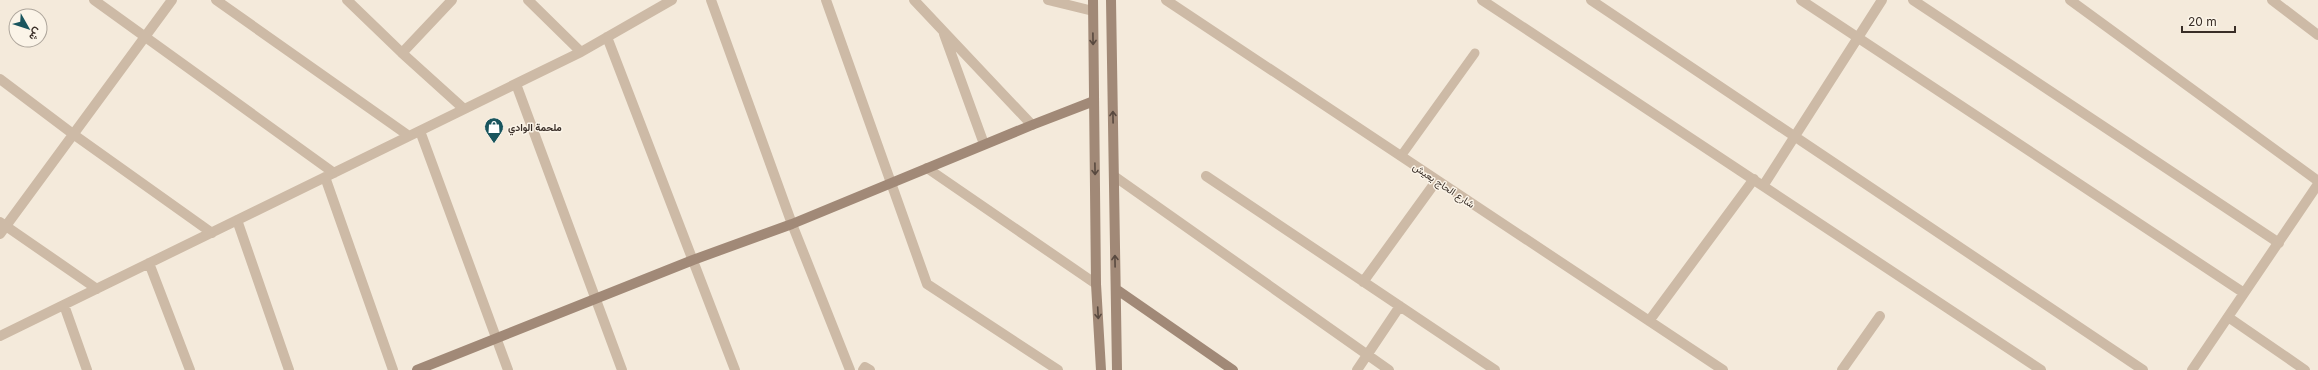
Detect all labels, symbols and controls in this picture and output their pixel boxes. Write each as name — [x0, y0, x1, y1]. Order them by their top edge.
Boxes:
north arrow — [8, 8, 48, 48]
scale bar — [2182, 8, 2235, 34]
text: 20 m — [2188, 14, 2217, 29]
text: ش — [26, 25, 45, 44]
one-way arrow — [1089, 32, 1097, 45]
one-way arrow — [1109, 111, 1117, 124]
shop icon: ملحمة الوادي — [483, 116, 505, 144]
place label: ملحمة الوادي — [508, 121, 562, 136]
street label: شارع الحاج يعيش — [1410, 160, 1477, 211]
one-way arrow — [1091, 162, 1099, 175]
one-way arrow — [1112, 255, 1119, 268]
one-way arrow — [1094, 306, 1101, 319]

